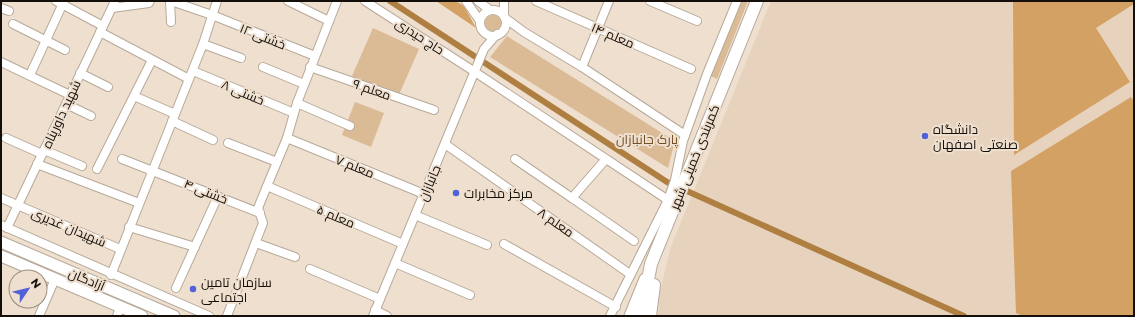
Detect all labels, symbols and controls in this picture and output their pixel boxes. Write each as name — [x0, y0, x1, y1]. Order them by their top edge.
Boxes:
street label: حاج حیدری — [392, 14, 447, 59]
street label: معلم ۱۴ — [588, 19, 637, 53]
street label: خشتی ۱۲ — [238, 20, 288, 52]
street label: معلم ۹ — [350, 75, 393, 105]
street label: خشتی ۸ — [219, 76, 267, 108]
street label: شهید داورپناه — [38, 77, 86, 152]
street label: کمربندی خمینی شهر — [665, 102, 722, 213]
place label: دانشگاه صنعتی اصفهان — [933, 121, 1018, 152]
park label: پارک جانبازان — [616, 131, 679, 149]
marker: دانشگاه صنعتی اصفهان — [920, 131, 930, 141]
street label: معلم ۷ — [332, 151, 377, 183]
street label: جانبازان — [414, 162, 444, 204]
street label: خشتی ۴ — [182, 175, 230, 207]
place label: مرکز مخابرات — [464, 185, 533, 201]
marker: مرکز مخابرات — [451, 188, 461, 198]
street label: معلم ۵ — [314, 201, 357, 233]
street label: شهیدان غدیری — [29, 204, 109, 250]
street label: معلم ۸ — [534, 204, 577, 242]
street label: آزادگان — [66, 264, 108, 294]
north arrow — [8, 269, 48, 309]
place label: سازمان تامین اجتماعی — [201, 274, 272, 305]
text: N — [28, 276, 44, 291]
marker: سازمان تامین اجتماعی — [188, 284, 198, 294]

